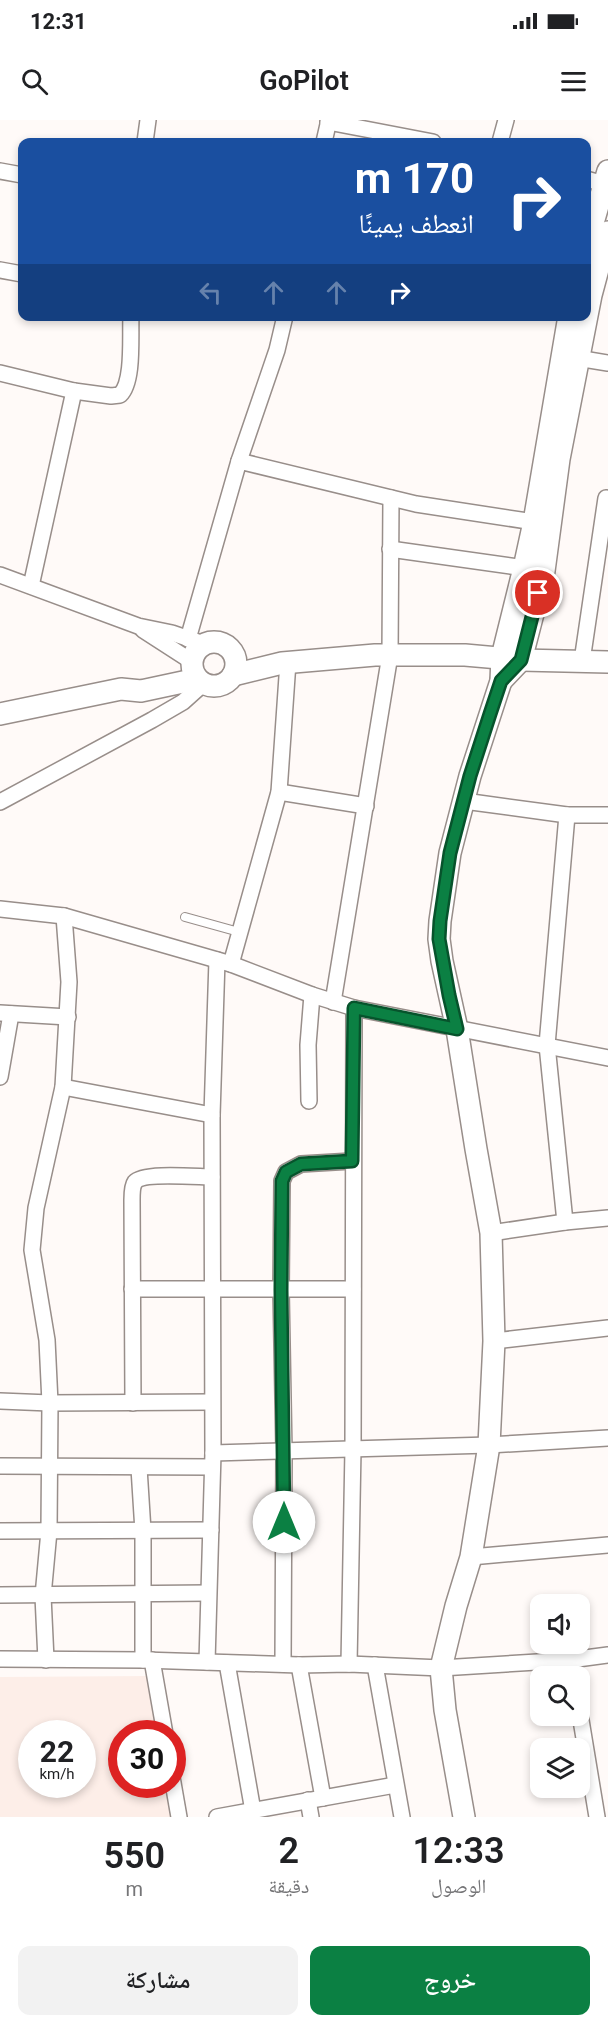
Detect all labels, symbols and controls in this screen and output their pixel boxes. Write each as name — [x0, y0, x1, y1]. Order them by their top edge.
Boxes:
text: 12:31 — [30, 9, 87, 34]
icon: search — [18, 65, 51, 98]
text: GoPilot — [259, 65, 349, 97]
icon: menu — [557, 65, 590, 98]
text: 170 m — [355, 154, 474, 203]
icon: right — [495, 162, 573, 240]
text: انعطف يمينًا — [358, 208, 474, 240]
icon: left — [194, 276, 227, 309]
icon: ahead — [257, 276, 290, 309]
icon: ahead — [320, 276, 353, 309]
icon: right — [383, 276, 416, 309]
pin — [512, 567, 563, 618]
icon: arrive — [521, 576, 554, 609]
position arrow — [252, 1490, 316, 1554]
map controls — [530, 1594, 590, 1798]
button: sound — [530, 1594, 590, 1654]
button: search — [530, 1666, 590, 1726]
speed limit sign: 30 — [108, 1720, 186, 1798]
text: 22 — [40, 1734, 74, 1769]
button: layers — [530, 1738, 590, 1798]
text: km/h — [39, 1765, 75, 1783]
text: 2 — [279, 1830, 299, 1872]
text: 12:33 — [413, 1830, 505, 1872]
text: 550 — [103, 1835, 165, 1877]
text: دقيقة — [269, 1874, 309, 1898]
text: الوصول — [431, 1874, 486, 1898]
text: m — [126, 1877, 143, 1901]
button: مشاركة — [18, 1946, 298, 2015]
button: خروج — [310, 1946, 590, 2015]

